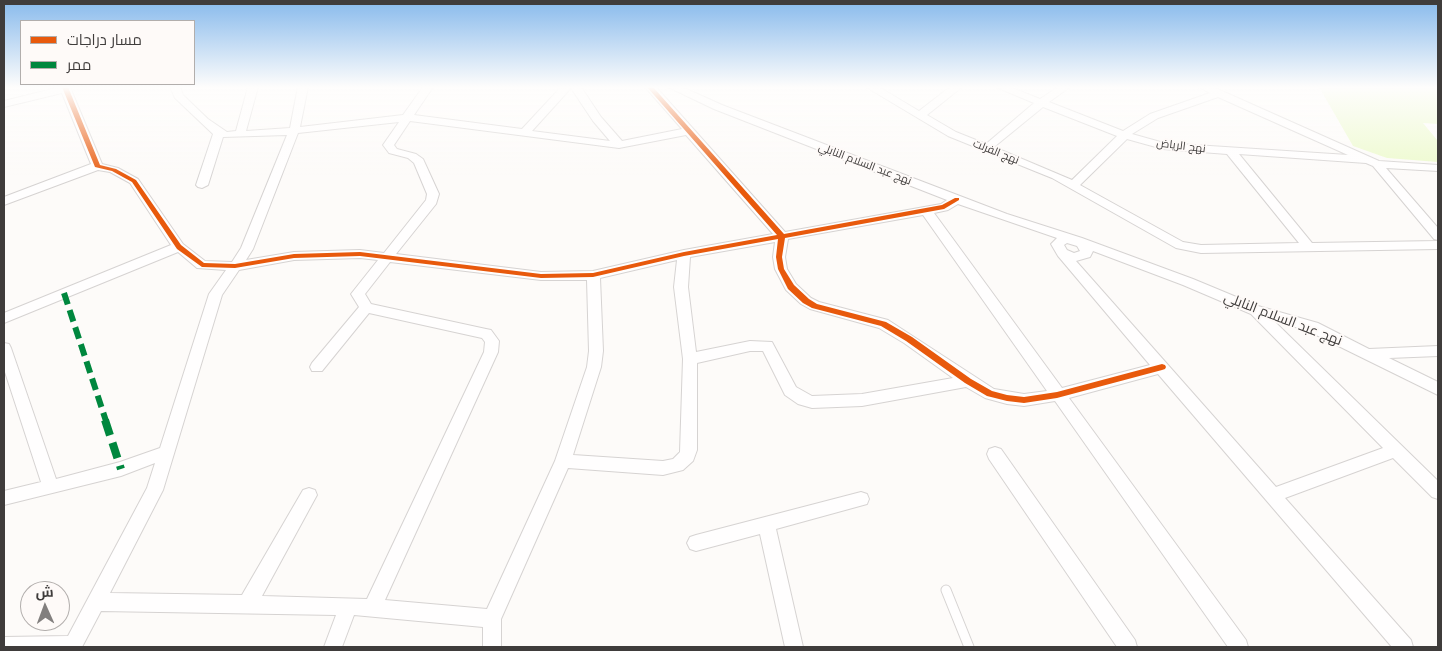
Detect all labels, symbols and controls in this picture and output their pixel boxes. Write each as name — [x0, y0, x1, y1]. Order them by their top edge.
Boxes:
legend — [20, 20, 195, 85]
text: مسار دراجات — [67, 30, 142, 49]
text: ممر — [67, 55, 91, 74]
street label: نهج الرياض — [1156, 136, 1206, 156]
street label: نهج الفرلت — [971, 137, 1021, 167]
street label: نهج عبد السلام النابلي — [817, 140, 913, 188]
street label: نهج عبد السلام النابلي — [1222, 289, 1344, 349]
north arrow — [20, 581, 70, 631]
text: ش — [35, 583, 54, 601]

